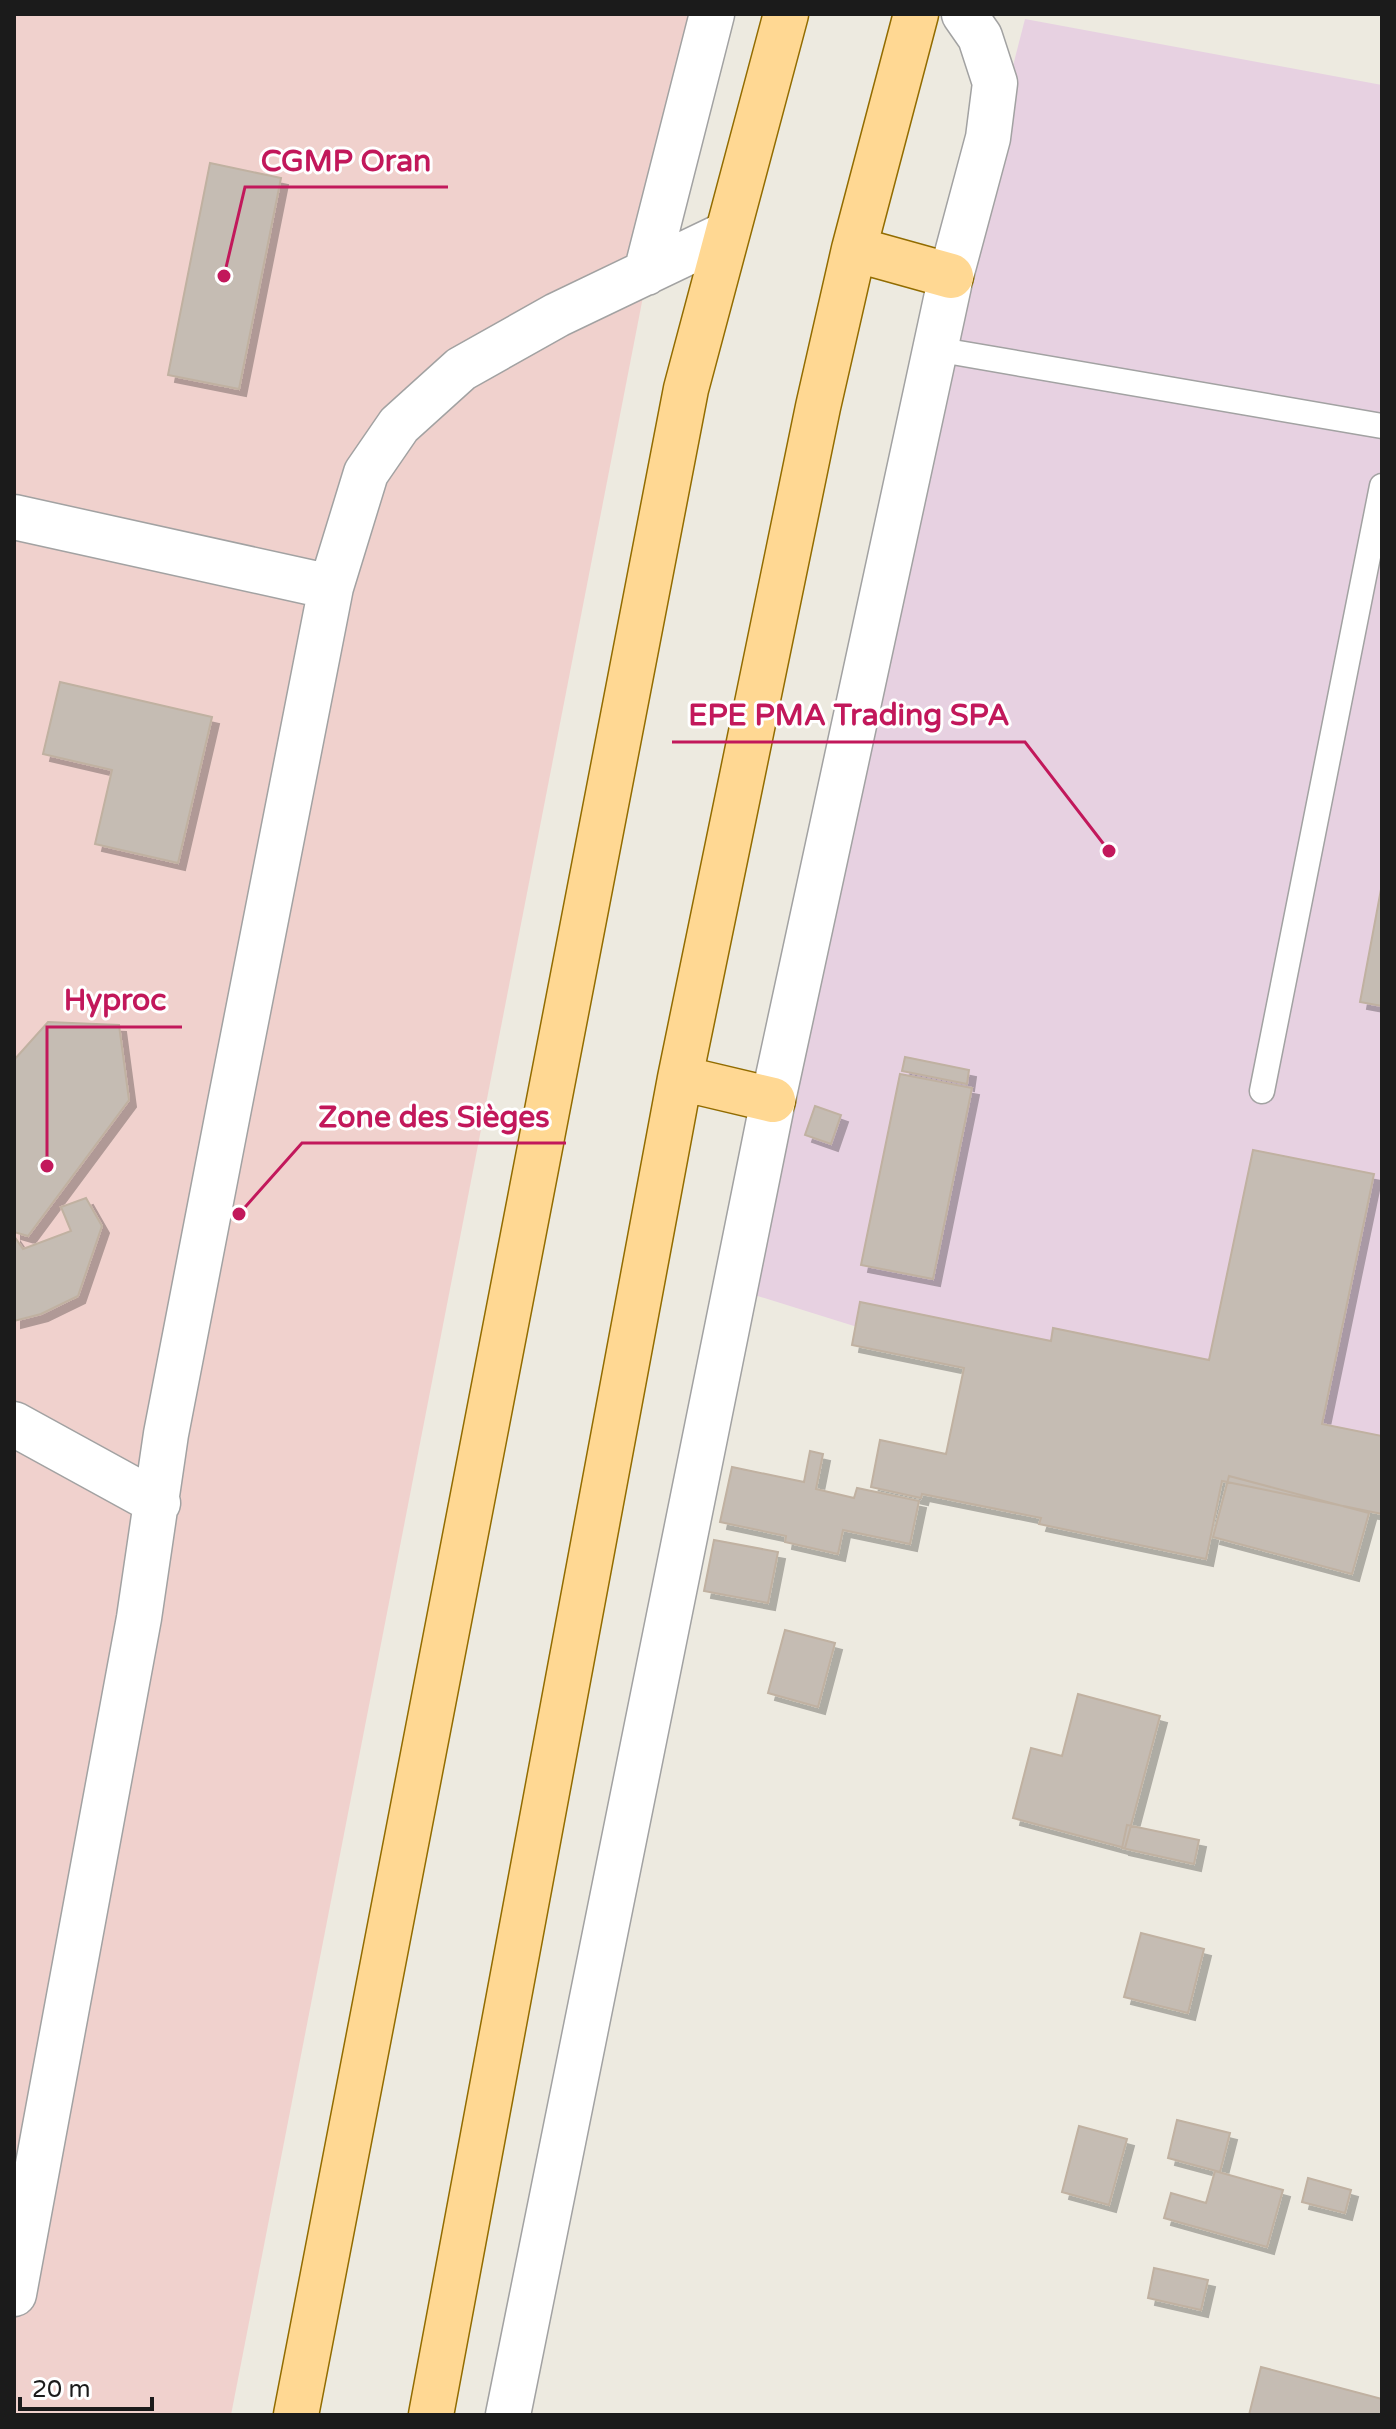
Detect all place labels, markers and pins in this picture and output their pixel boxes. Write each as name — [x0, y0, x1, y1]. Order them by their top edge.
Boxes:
callout: CGMP Oran — [245, 133, 448, 187]
callout: EPE PMA Trading SPA — [672, 688, 1025, 742]
callout: Hyproc — [47, 973, 182, 1027]
callout: Zone des Sièges — [302, 1089, 566, 1143]

